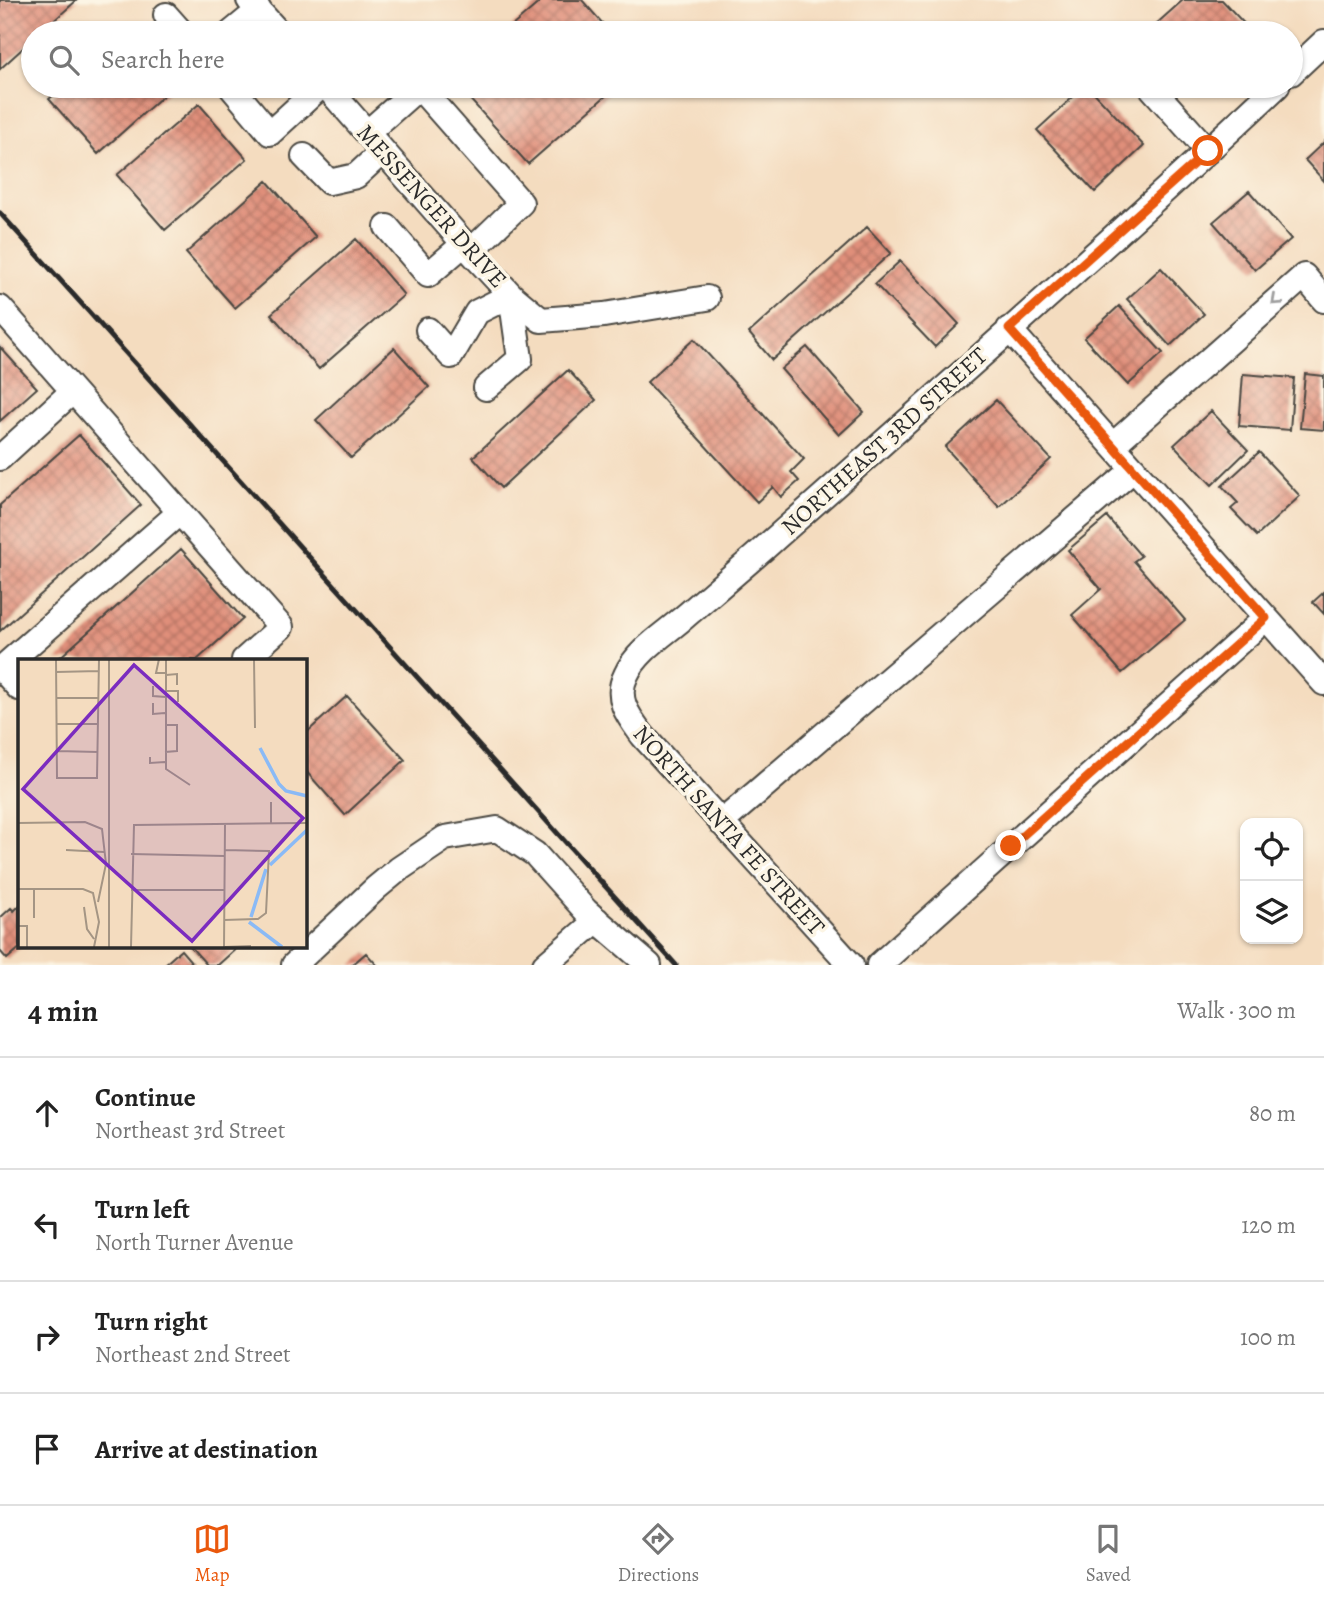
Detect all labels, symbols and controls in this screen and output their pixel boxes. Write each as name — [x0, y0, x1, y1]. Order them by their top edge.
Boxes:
search box — [21, 21, 1303, 98]
icon: search — [45, 41, 83, 79]
text: Search here — [101, 42, 225, 77]
street label: MESSENGER DRIVE — [350, 117, 514, 295]
route start — [1192, 135, 1223, 166]
one-way arrow — [1271, 293, 1284, 305]
street label: NORTHEAST 3RD STREET — [774, 340, 994, 542]
inset map — [18, 659, 306, 948]
street label: NORTH SANTA FE STREET — [626, 718, 832, 942]
map controls — [1240, 818, 1303, 944]
button: locate — [1240, 818, 1303, 881]
route end — [995, 830, 1026, 861]
button: layers — [1240, 881, 1303, 944]
text: 4 min — [28, 991, 98, 1031]
text: Walk · 300 m — [1177, 995, 1296, 1026]
text: Continue — [95, 1080, 196, 1115]
icon: ahead — [28, 1094, 66, 1132]
text: 80 m — [1249, 1098, 1296, 1129]
text: Northeast 3rd Street — [95, 1115, 285, 1146]
text: Turn left — [95, 1192, 190, 1227]
icon: left — [28, 1206, 66, 1244]
text: 120 m — [1241, 1210, 1296, 1241]
text: North Turner Avenue — [95, 1227, 294, 1258]
text: Turn right — [95, 1304, 208, 1339]
icon: right — [28, 1318, 66, 1356]
text: 100 m — [1240, 1322, 1296, 1353]
text: Northeast 2nd Street — [95, 1339, 291, 1370]
icon: arrive — [28, 1430, 66, 1468]
text: Arrive at destination — [95, 1432, 318, 1467]
tab: Map — [193, 1520, 231, 1588]
tab: Directions — [618, 1520, 699, 1588]
tab: Saved — [1086, 1520, 1131, 1588]

